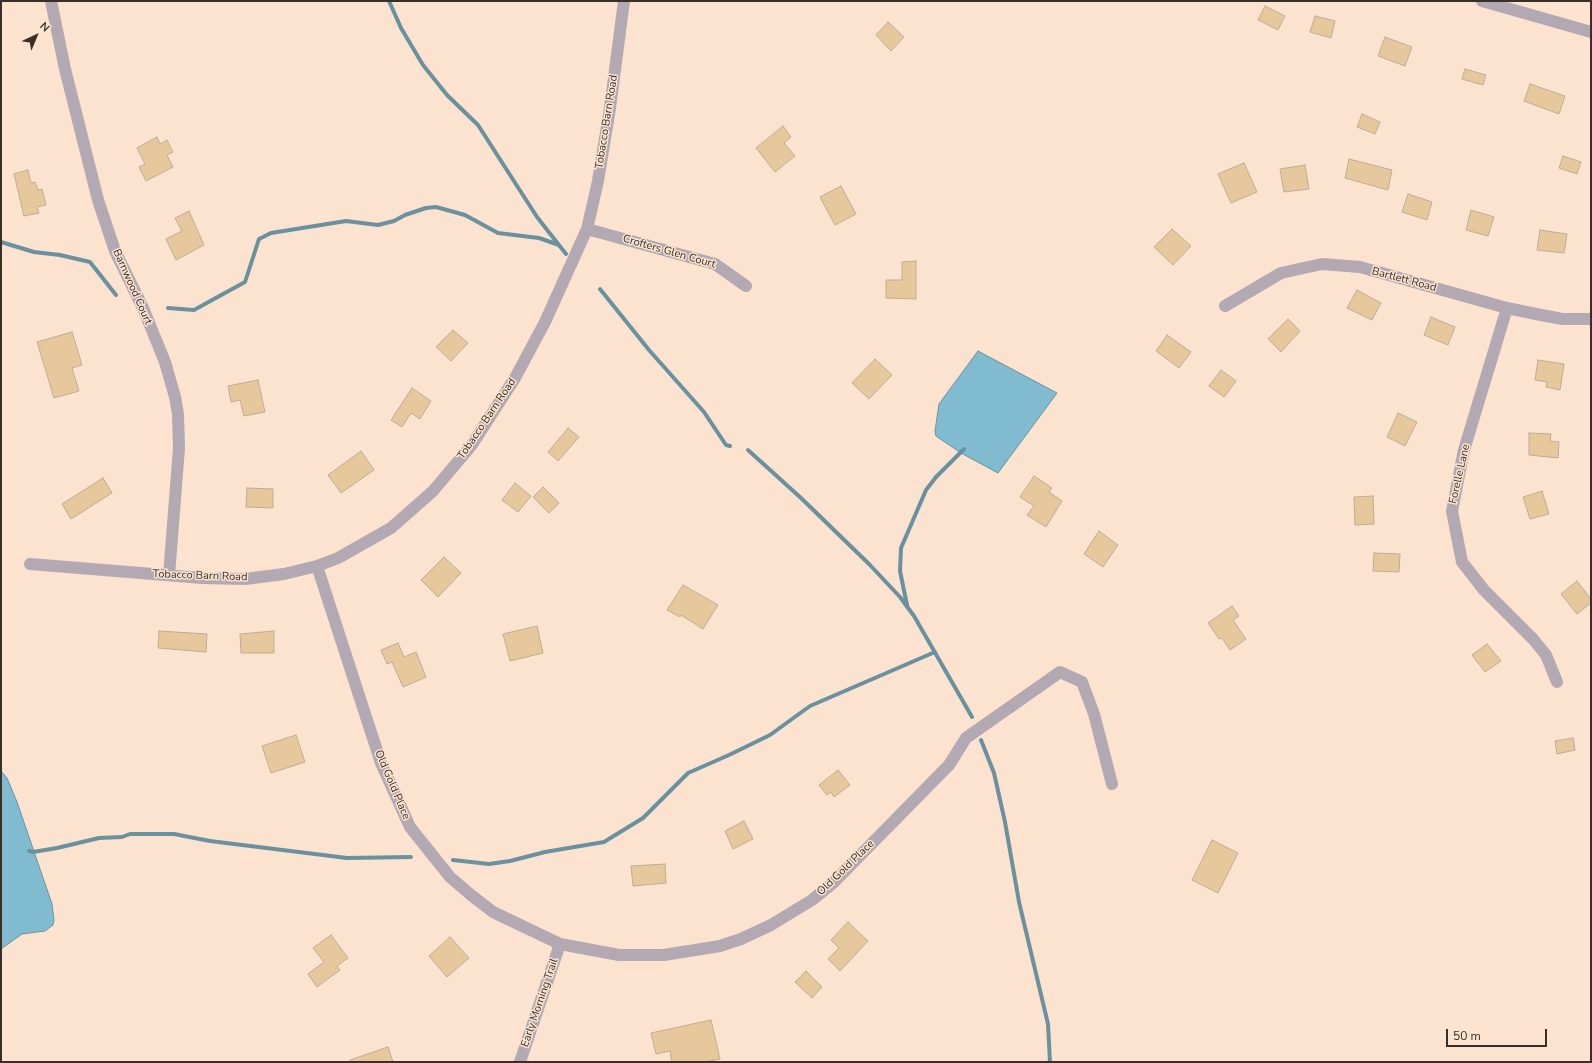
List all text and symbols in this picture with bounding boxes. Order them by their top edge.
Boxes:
north arrow [16,16,56,56]
text: N [37,19,53,35]
street label: Tobacco Barn Road [593,74,621,170]
street label: Crofters Glen Court [621,232,717,272]
street label: Barnwood Court [109,247,155,327]
street label: Bartlett Road [1370,265,1438,295]
street label: Tobacco Barn Road [455,376,519,462]
street label: Forelle Lane [1447,443,1473,505]
street label: Tobacco Barn Road [152,568,248,584]
street label: Old Gold Place [371,748,413,822]
street label: Old Gold Place [815,837,877,899]
street label: Early Morning Trail [519,957,561,1049]
scale bar [1448,1021,1549,1047]
text: 50 m [1453,1028,1481,1044]

